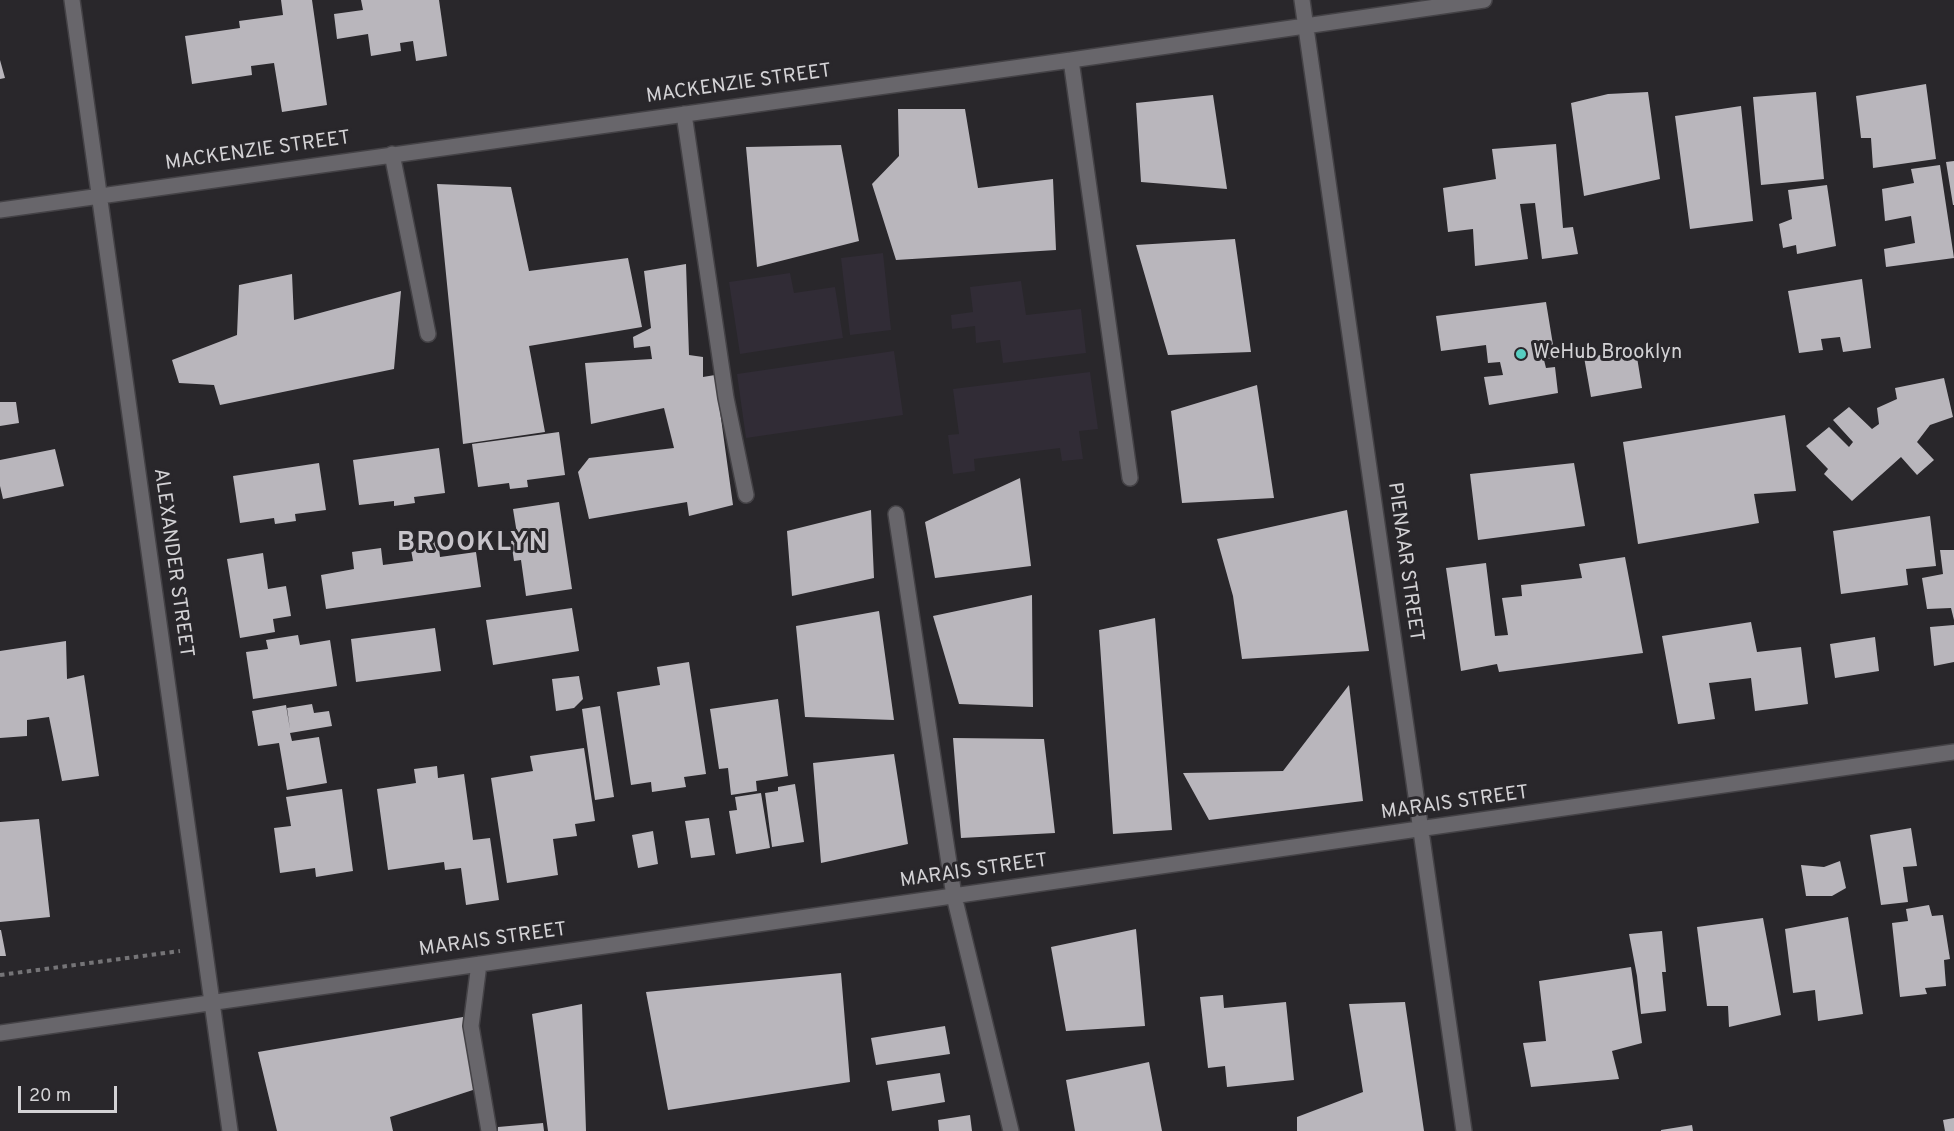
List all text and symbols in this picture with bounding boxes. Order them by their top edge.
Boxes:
street label: MACKENZIE STREET [645,60,833,110]
street label: MACKENZIE STREET [164,127,352,177]
place label: WeHub Brooklyn [1533,342,1682,366]
marker: WeHub Brooklyn [1514,347,1528,361]
street label: ALEXANDER STREET [147,467,197,659]
street label: PIENAAR STREET [1381,481,1427,643]
district label: BROOKLYN [397,529,549,561]
street label: MARAIS STREET [1379,782,1531,826]
street label: MARAIS STREET [898,850,1050,894]
street label: MARAIS STREET [417,919,569,963]
scale bar [21,1074,120,1112]
text: 20 m [29,1085,71,1108]

